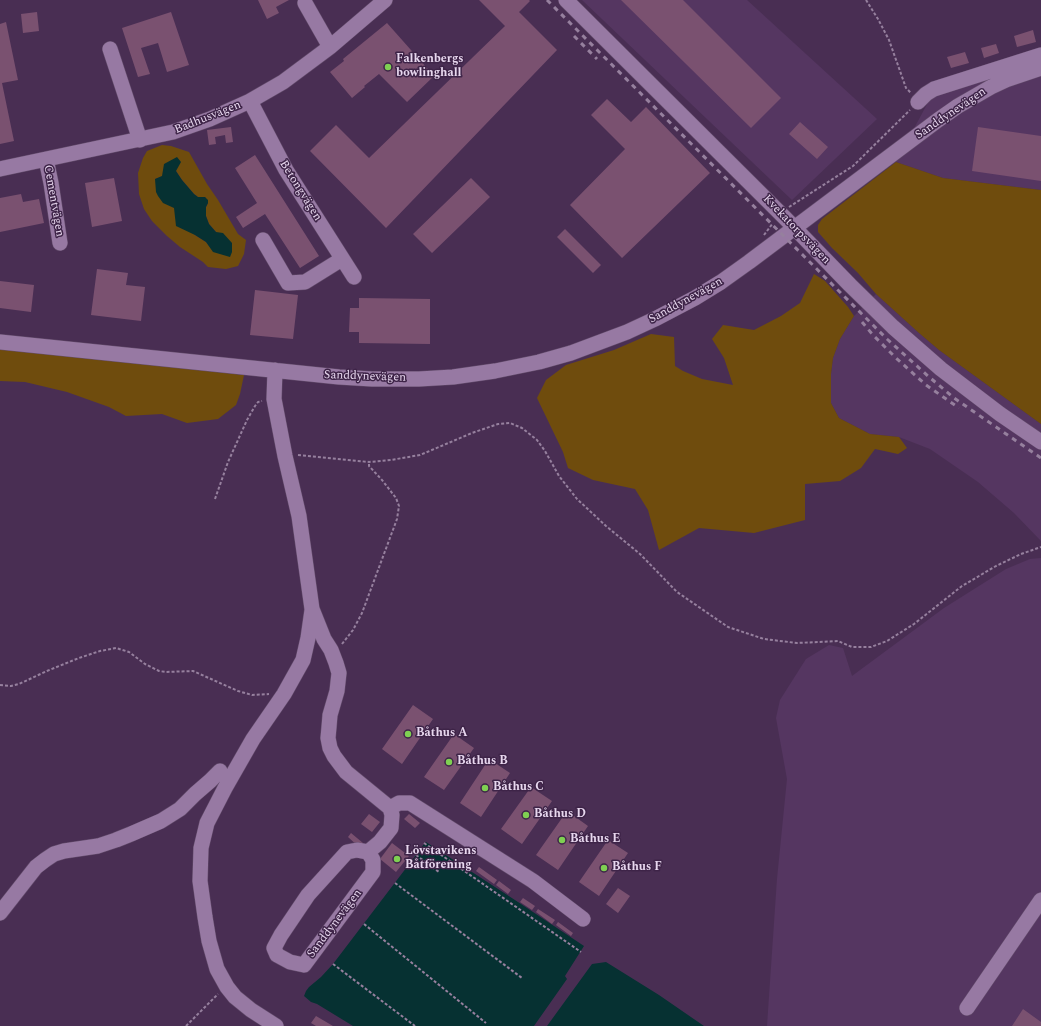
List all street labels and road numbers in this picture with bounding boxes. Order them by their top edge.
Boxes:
street label: Sanddynevägen [913,85,989,143]
street label: Badhusvägen [173,98,243,138]
street label: Betongvägen [276,158,324,224]
street label: Cementvägen [40,164,66,238]
street label: Kvekatorpsvägen [759,192,833,268]
street label: Sanddynevägen [647,275,725,327]
street label: Sanddynevägen [324,368,406,386]
street label: Sanddynevägen [305,887,365,961]

